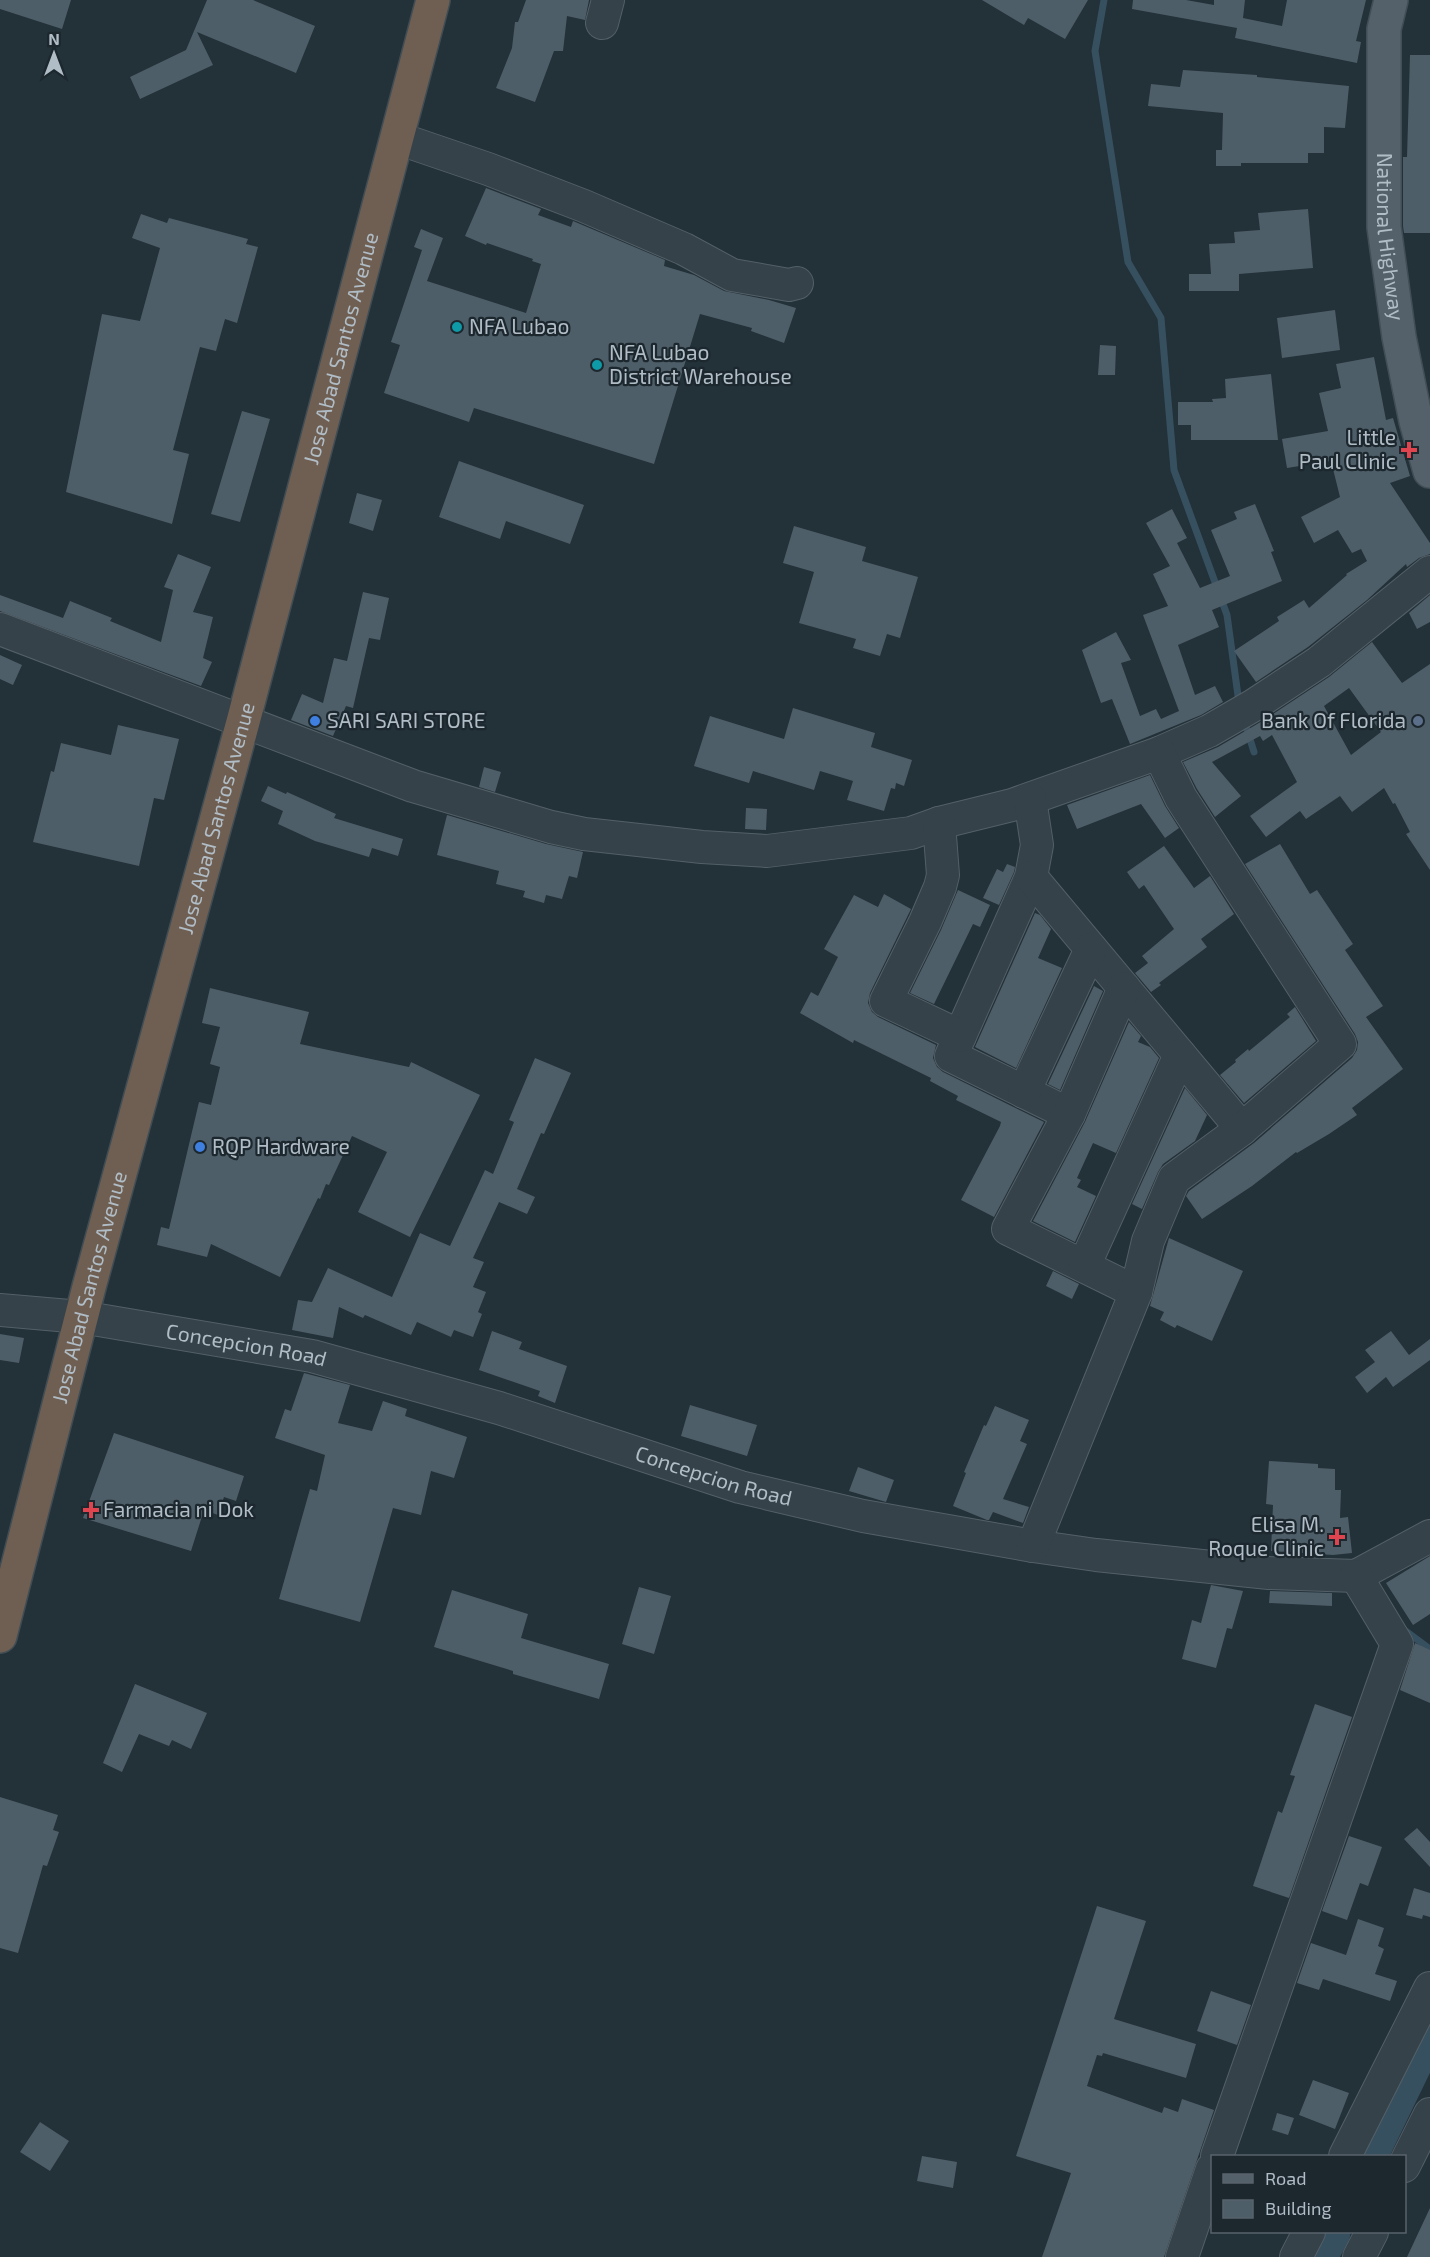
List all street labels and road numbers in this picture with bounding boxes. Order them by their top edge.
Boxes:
street label: National Highway [1373,153,1411,322]
street label: Jose Abad Santos Avenue [297,229,382,467]
street label: Jose Abad Santos Avenue [172,699,259,937]
street label: Jose Abad Santos Avenue [46,1168,131,1406]
street label: Concepcion Road [164,1318,330,1371]
street label: Concepcion Road [633,1440,795,1510]

